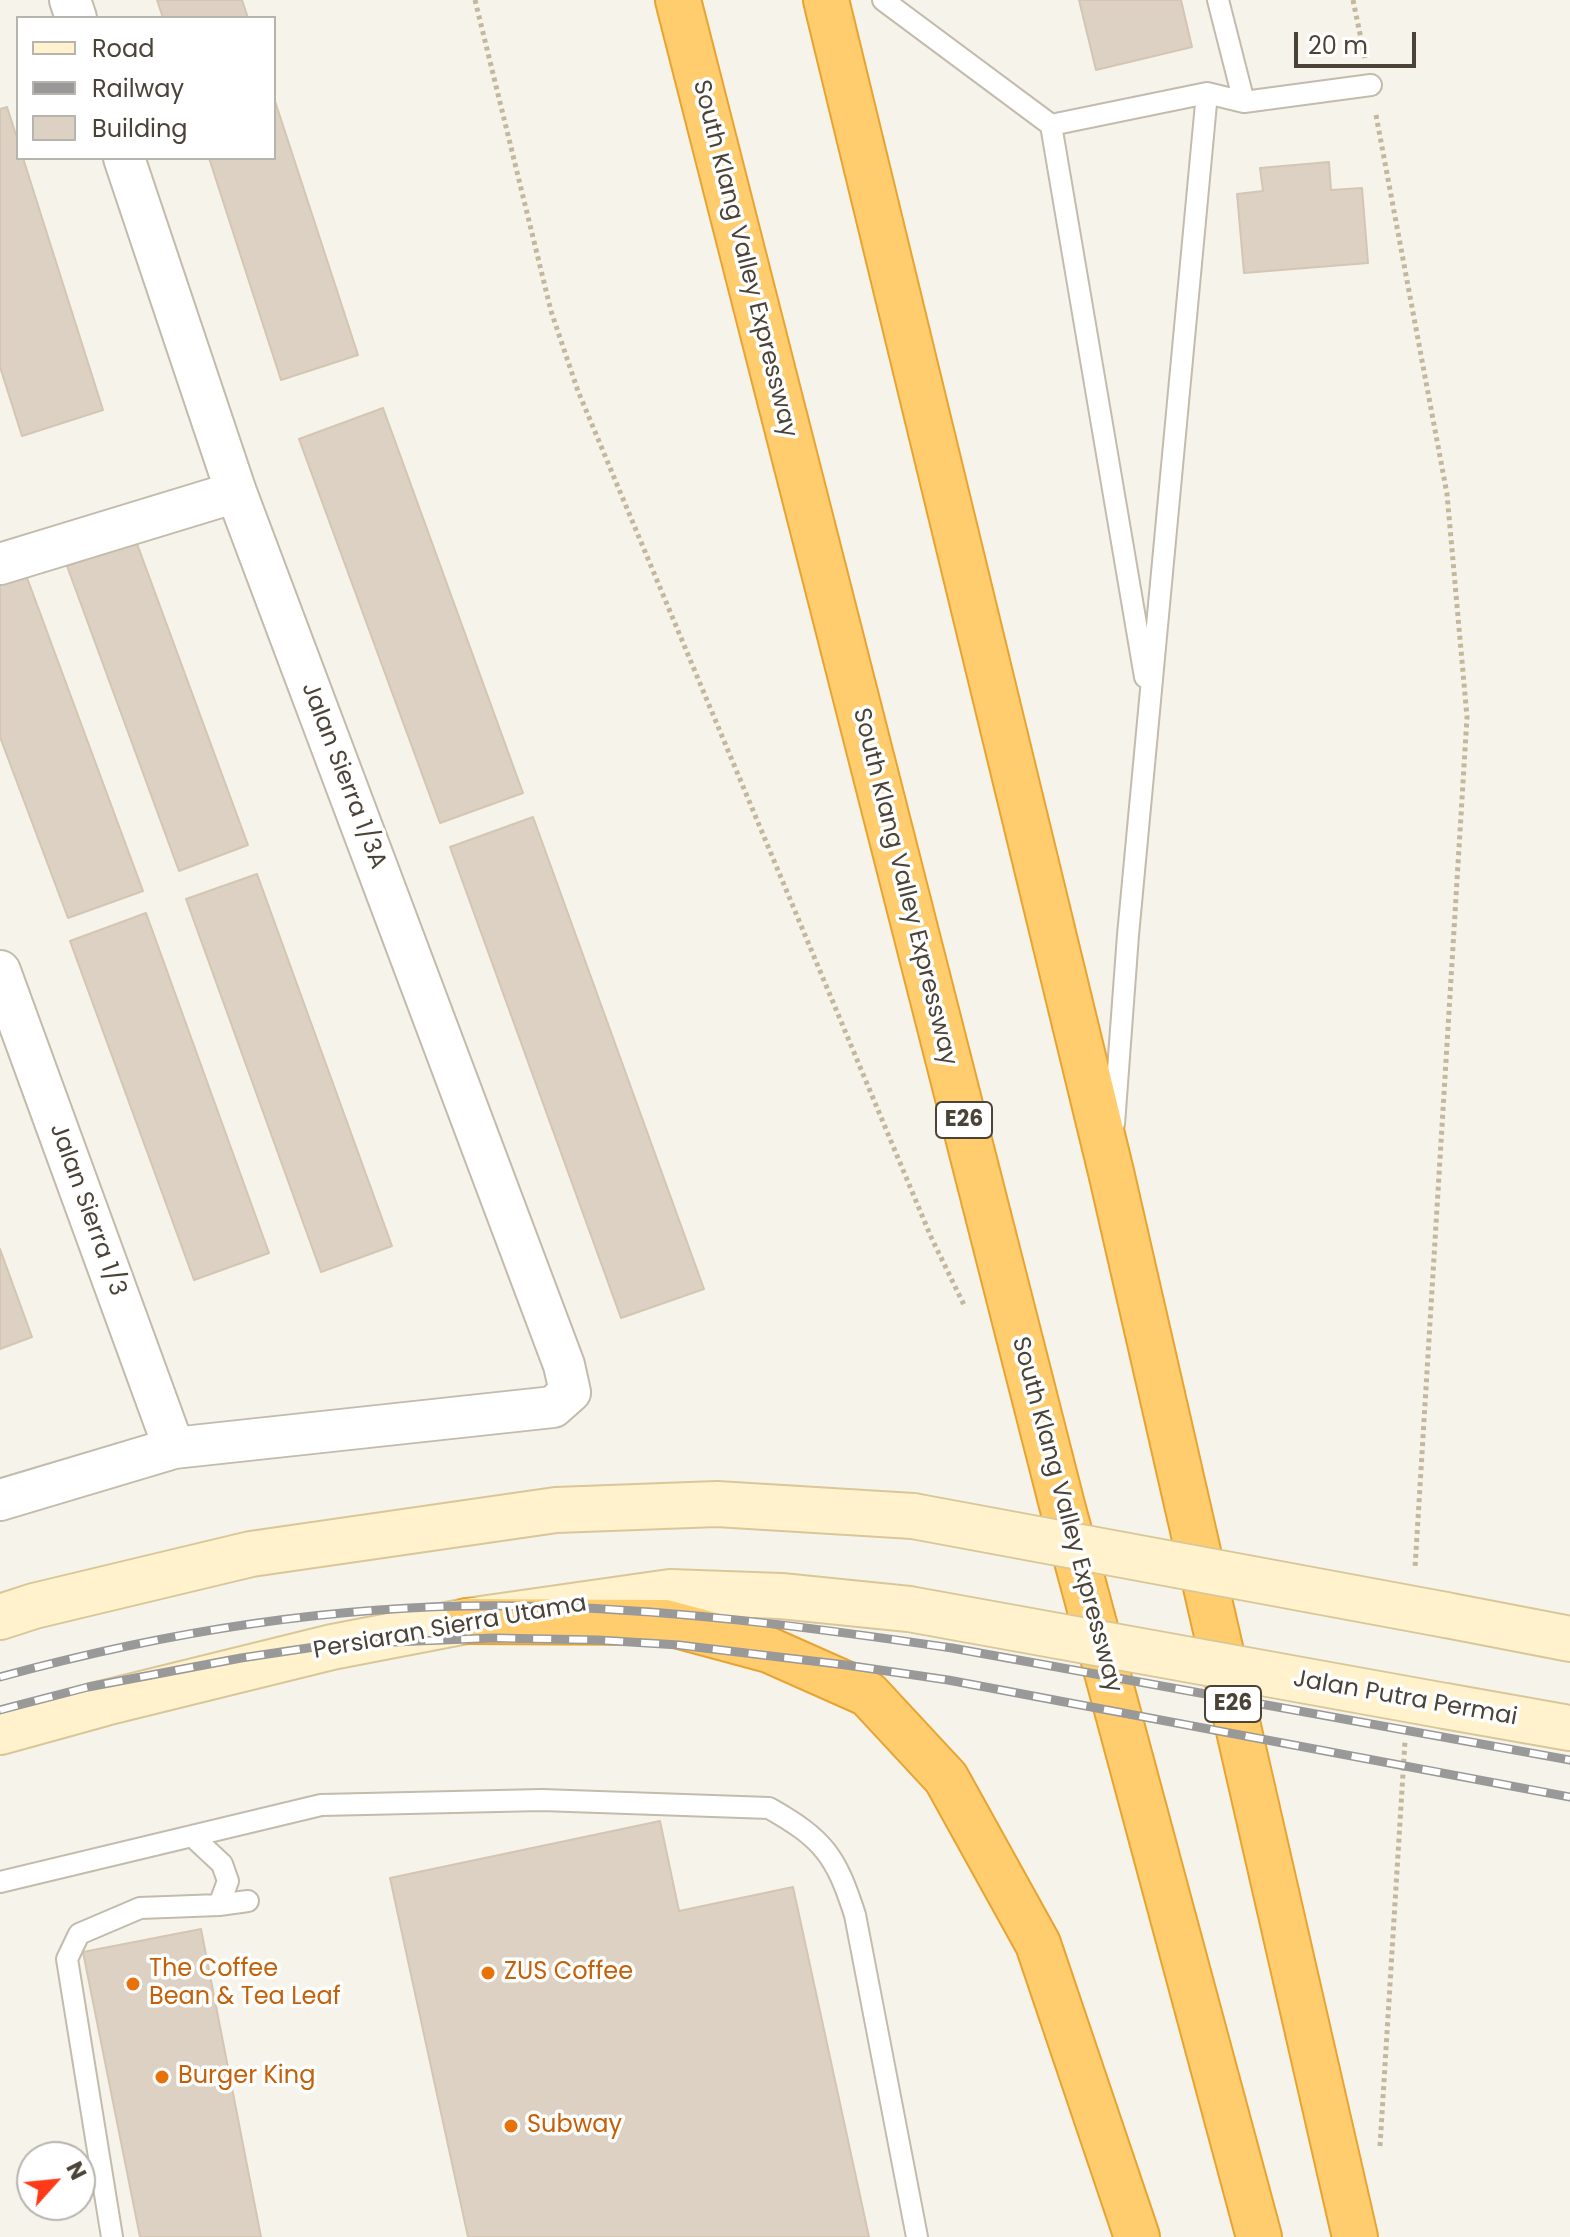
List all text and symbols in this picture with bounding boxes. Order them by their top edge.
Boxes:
legend [16,16,276,160]
scale bar [1298,16,1420,66]
text: 20 m [1308,29,1368,62]
text: Road [92,32,154,65]
text: Railway [92,72,184,105]
street label: South Klang Valley Expressway [686,77,802,441]
text: Building [92,112,188,145]
street label: Jalan Sierra 1/3A [294,679,392,873]
street label: South Klang Valley Expressway [846,705,962,1069]
road number: E26 [936,1102,992,1138]
street label: Jalan Sierra 1/3 [42,1120,132,1300]
street label: South Klang Valley Expressway [1005,1334,1127,1696]
street label: Persiaran Sierra Utama [311,1590,589,1666]
street label: Jalan Putra Permai [1291,1665,1519,1733]
road number: E26 [1205,1686,1261,1722]
place label: The Coffee Bean & Tea Leaf [149,1956,341,2012]
place label: ZUS Coffee [504,1959,633,1987]
marker: ZUS Coffee [479,1964,497,1982]
marker: The Coffee Bean & Tea Leaf [124,1975,142,1993]
place label: Burger King [178,2063,315,2091]
marker: Burger King [153,2068,171,2086]
place label: Subway [527,2112,622,2140]
marker: Subway [502,2117,520,2135]
north arrow [16,2141,96,2221]
text: N [58,2156,94,2185]

